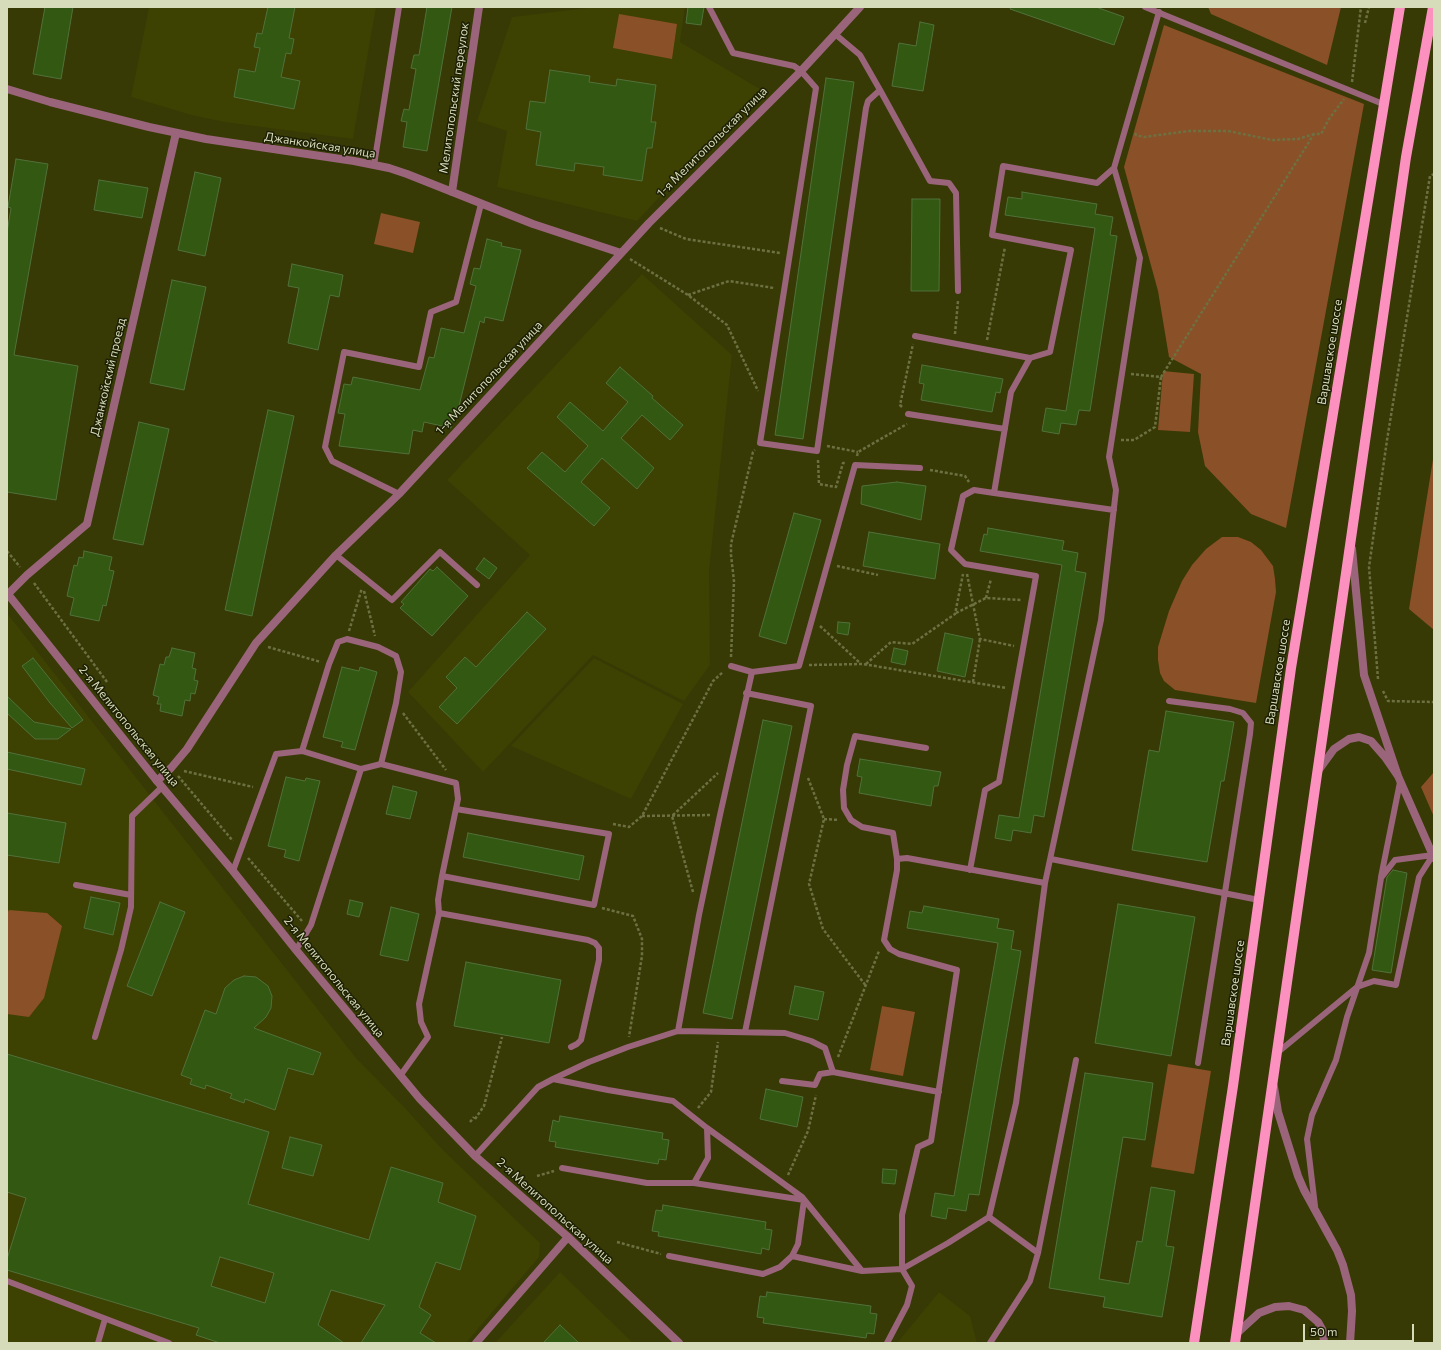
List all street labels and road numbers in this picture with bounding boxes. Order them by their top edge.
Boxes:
street label: Мелитопольский переулок [436,22,472,174]
street label: 1-я Мелитопольская улица [654,84,770,200]
street label: Джанкойская улица [263,129,377,161]
street label: Варшавское шоссе [1315,298,1345,406]
street label: Джанкойский проезд [87,317,129,437]
street label: 1-я Мелитопольская улица [433,318,545,438]
street label: Варшавское шоссе [1263,618,1293,726]
street label: 2-я Мелитопольская улица [76,663,182,789]
street label: 2-я Мелитопольская улица [281,914,387,1040]
street label: Варшавское шоссе [1218,939,1248,1047]
street label: 2-я Мелитопольская улица [494,1155,616,1267]

